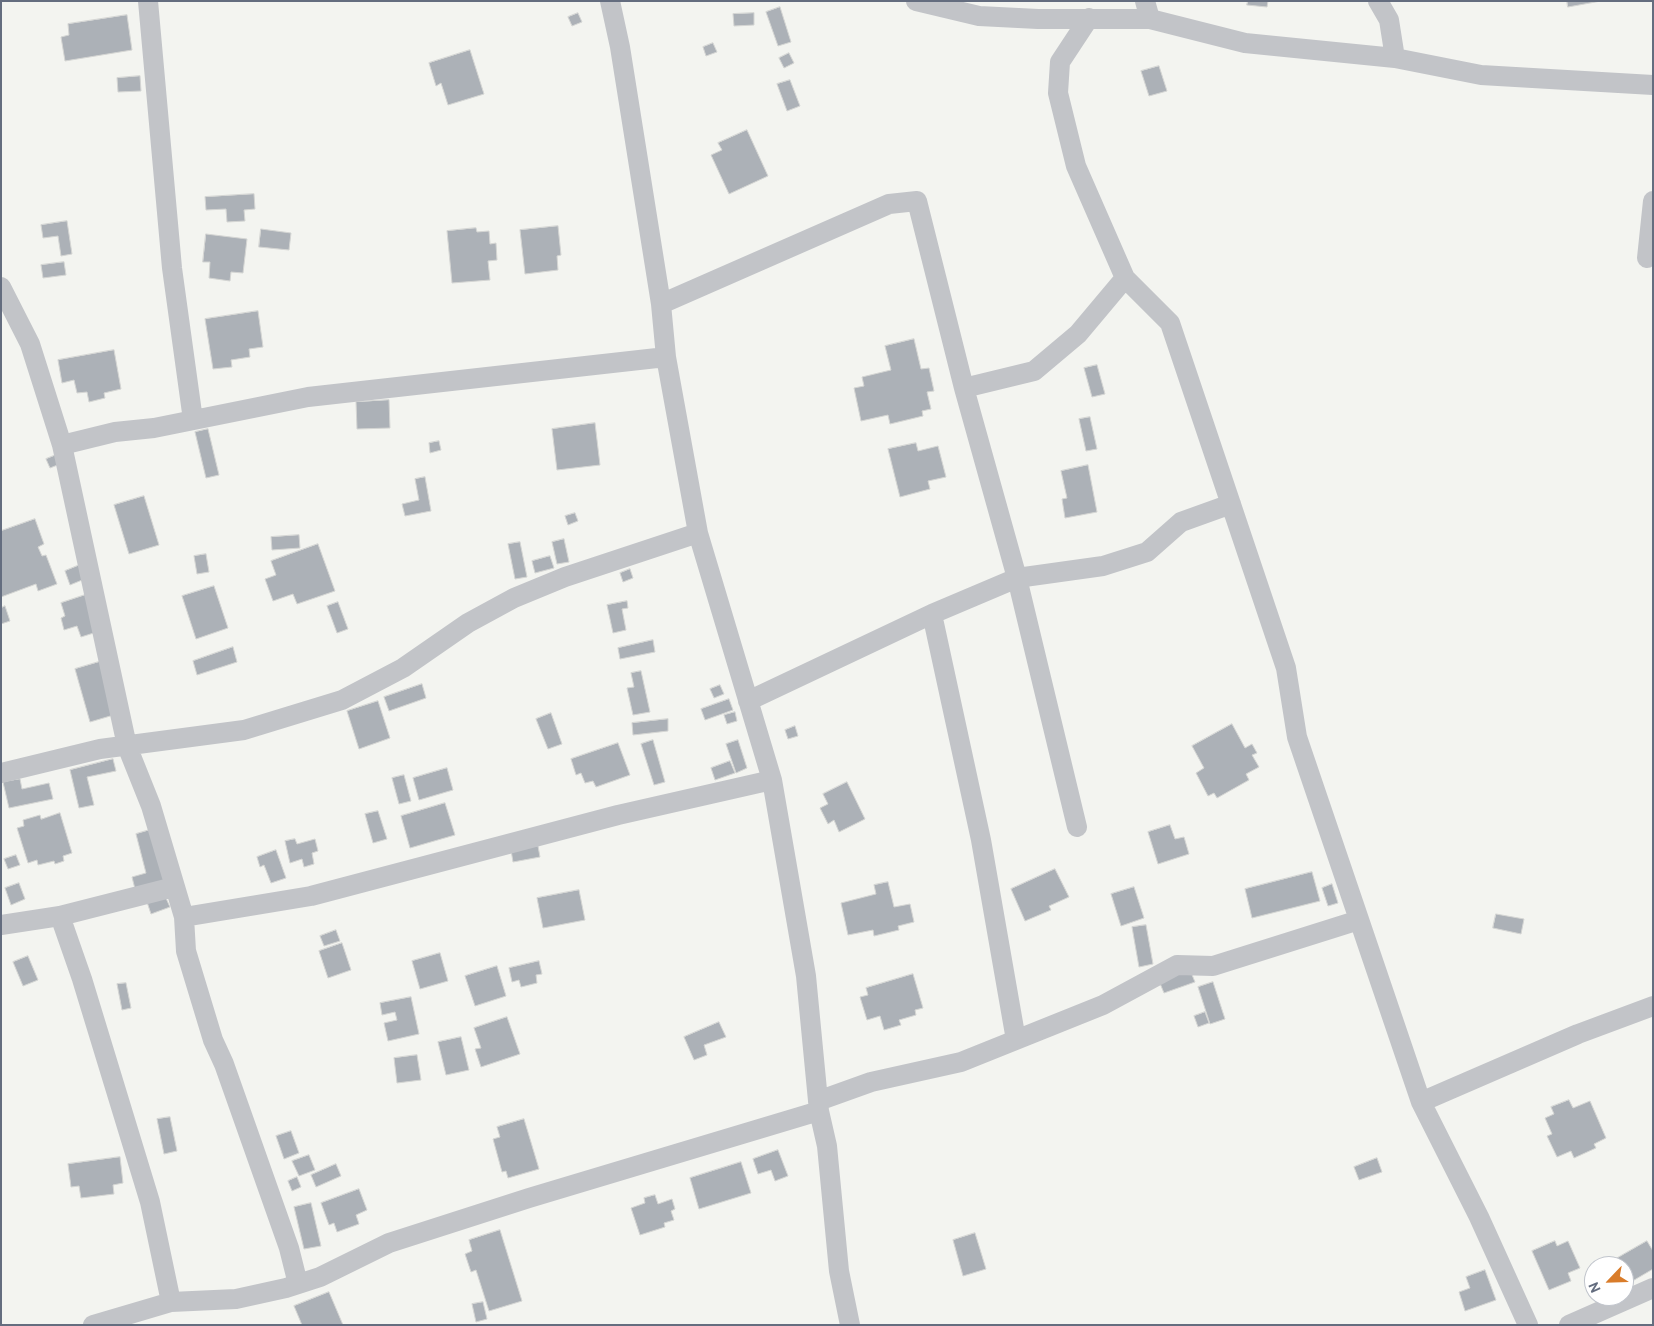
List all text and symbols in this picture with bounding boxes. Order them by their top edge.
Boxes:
north arrow [1584,1256,1634,1306]
text: N [1586,1279,1606,1295]

